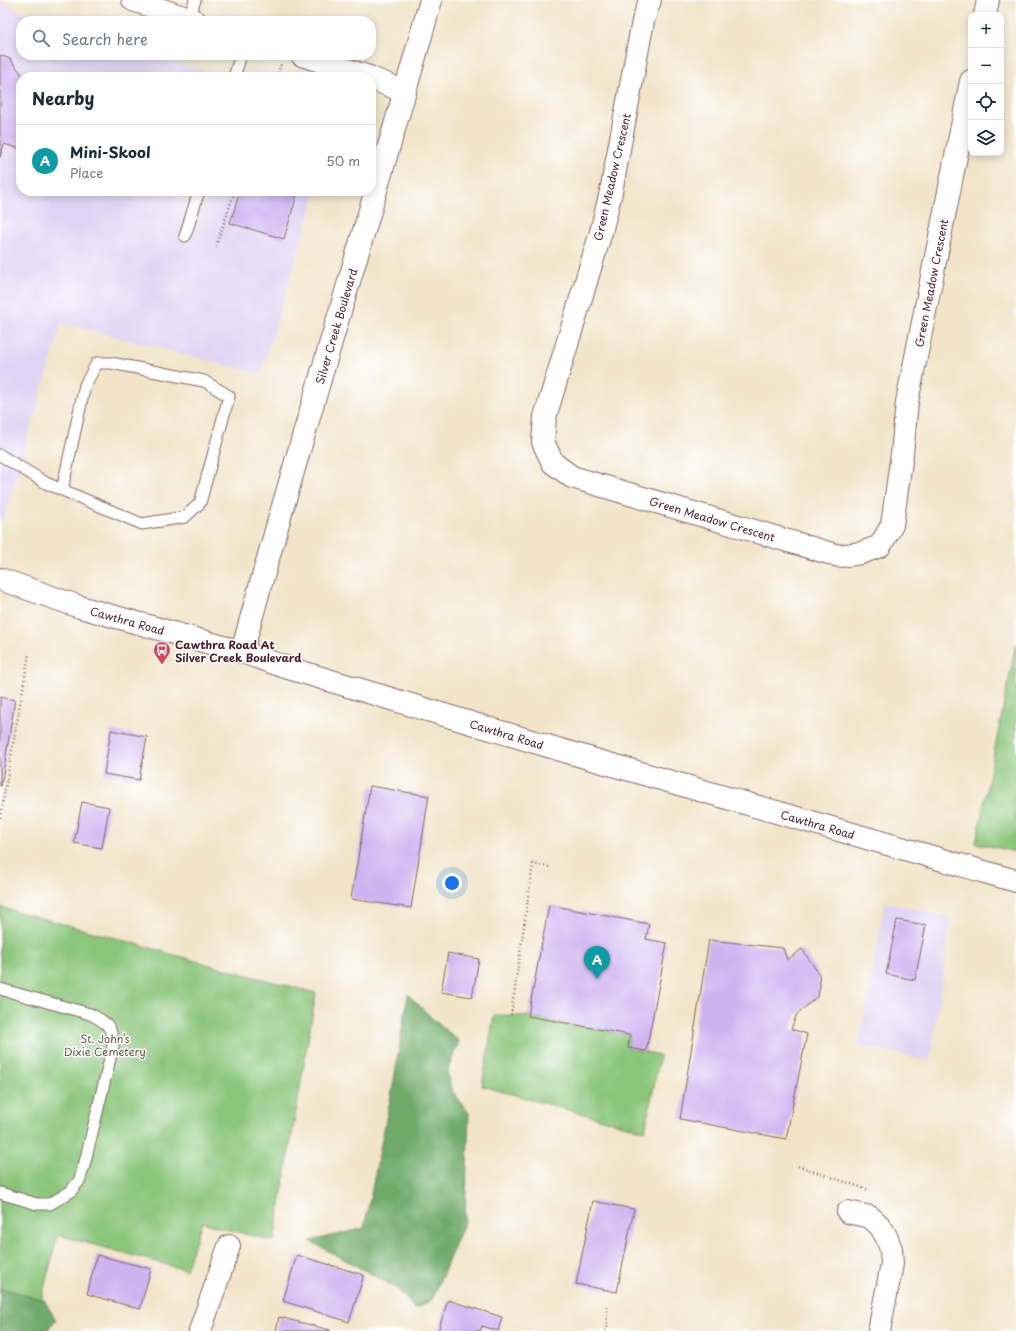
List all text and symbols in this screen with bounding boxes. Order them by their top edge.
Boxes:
map controls [968,12,1004,156]
button: + [968,12,1004,48]
search box [16,16,376,60]
icon: search [30,27,52,49]
text: Search here [62,27,148,50]
button: − [968,48,1004,84]
button: locate [968,84,1004,120]
text: Nearby [32,85,94,111]
street label: Green Meadow Crescent [589,111,635,242]
button: layers [968,120,1004,156]
text: Mini-Skool [70,140,151,163]
text: A [40,151,50,170]
text: 50 m [326,151,360,170]
text: Place [70,163,103,182]
street label: Green Meadow Crescent [910,217,952,348]
street label: Silver Creek Boulevard [310,266,361,386]
street label: Green Meadow Crescent [648,492,778,545]
street label: Cawthra Road [88,602,167,639]
place label: Cawthra Road At Silver Creek Boulevard [175,636,302,666]
bus stop icon: Cawthra Road At Silver Creek Boulevard [152,640,172,665]
street label: Cawthra Road [468,715,546,753]
street label: Cawthra Road [779,805,857,843]
your location [442,873,462,893]
pin: A [584,946,610,979]
park label: St. John’s Dixie Cemetery [64,1030,146,1060]

